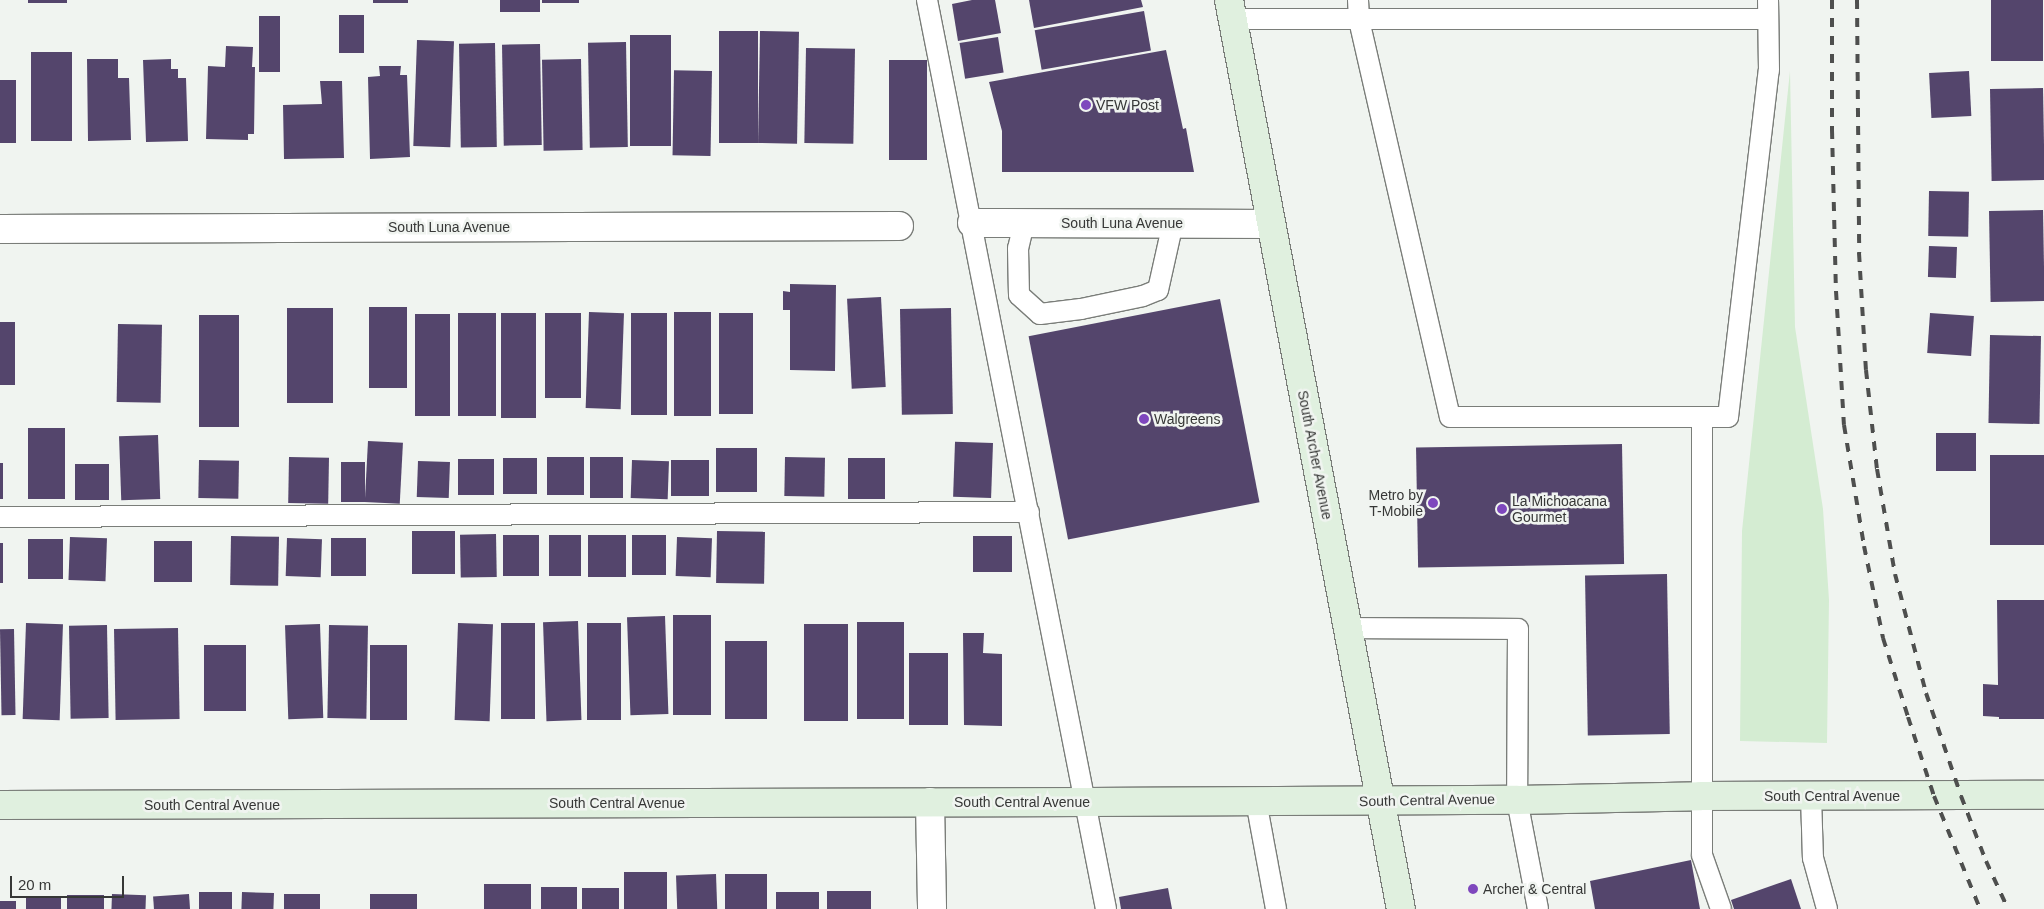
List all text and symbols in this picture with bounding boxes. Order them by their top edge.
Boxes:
place label: VFW Post [1096,97,1159,113]
marker: VFW Post [1080,99,1092,111]
street label: South Luna Avenue [1061,215,1183,231]
street label: South Luna Avenue [388,219,510,235]
street label: South Archer Avenue [1294,388,1336,522]
place label: Walgreens [1154,411,1220,427]
marker: Walgreens [1138,413,1150,425]
place label: Metro by T-Mobile [1369,487,1423,520]
place label: La Michoacana Gourmet [1512,493,1607,526]
marker: Metro by T-Mobile [1427,497,1439,509]
marker: La Michoacana Gourmet [1496,503,1508,515]
street label: South Central Avenue [1764,788,1900,804]
street label: South Central Avenue [1359,790,1495,810]
street label: South Central Avenue [954,794,1090,810]
street label: South Central Avenue [549,795,685,811]
street label: South Central Avenue [144,797,280,813]
scale bar [12,866,126,898]
text: 20 m [18,876,51,893]
place label: Archer & Central [1483,881,1586,897]
marker: Archer & Central [1467,883,1479,895]

